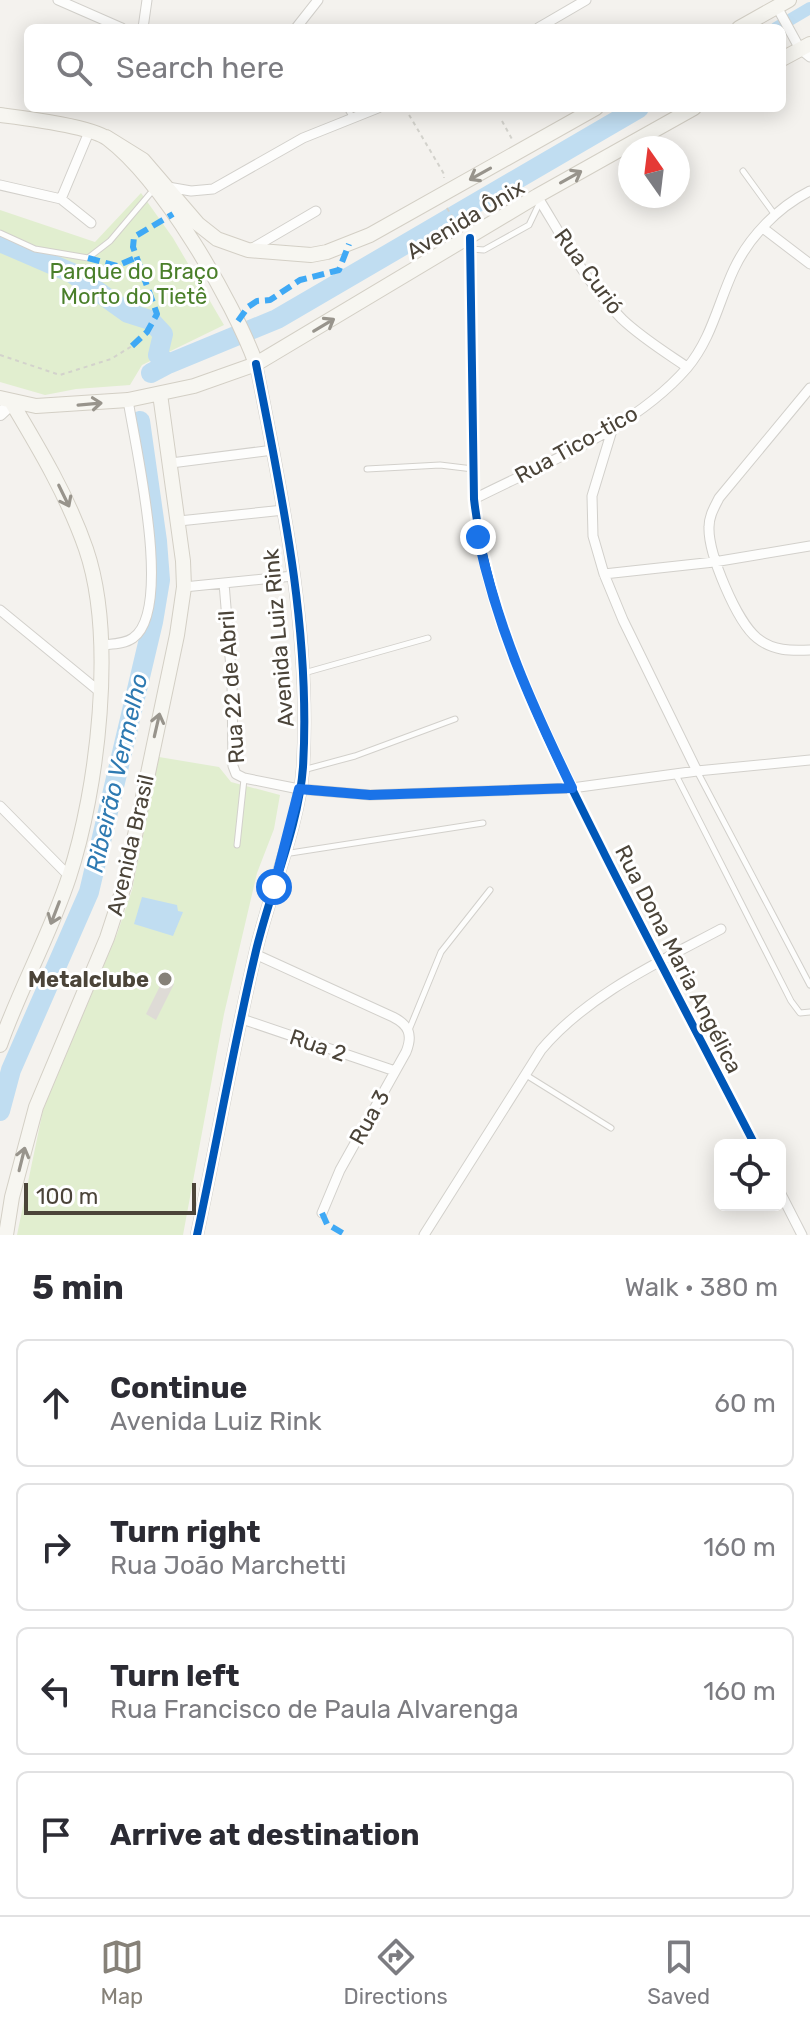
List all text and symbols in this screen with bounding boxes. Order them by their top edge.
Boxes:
search box [24,24,786,112]
icon: search [52,46,96,90]
text: Search here [116,50,284,86]
north arrow [618,136,690,208]
one-way arrow [468,166,492,182]
one-way arrow [559,169,582,185]
street label: Avenida Ônix [401,174,529,265]
street label: Rua Curió [548,223,629,319]
park label: Parque do Braço Morto do Tietê [49,258,219,310]
one-way arrow [312,317,335,333]
one-way arrow [76,397,103,412]
street label: Rua Tico-tico [510,400,642,489]
one-way arrow [57,483,72,507]
route end [460,519,496,555]
street label: Avenida Luiz Rink [257,547,300,728]
street label: Rua 22 de Abril [213,609,250,764]
water label: Ribeirão Vermelho [80,671,154,875]
one-way arrow [151,713,166,738]
street label: Avenida Brasil [101,772,160,918]
street label: Rua Dona Maria Angélica [609,841,748,1078]
route start [256,869,292,905]
one-way arrow [47,900,61,925]
place label: Metalclube [28,966,149,993]
marker: Metalclube [156,970,174,988]
street label: Rua 2 [286,1023,350,1068]
street label: Rua 3 [343,1085,395,1149]
map controls [714,1139,786,1211]
button: locate [714,1139,786,1211]
one-way arrow [15,1146,30,1172]
scale bar [24,1179,196,1215]
text: 100 m [36,1183,98,1210]
text: 5 min [32,1267,124,1308]
text: Walk · 380 m [624,1272,778,1303]
text: Continue [110,1370,247,1406]
icon: ahead [34,1381,78,1425]
text: 60 m [714,1388,776,1419]
text: Avenida Luiz Rink [110,1406,322,1437]
text: Turn right [110,1514,261,1550]
icon: right [34,1525,78,1569]
text: 160 m [703,1532,776,1563]
text: Rua João Marchetti [110,1550,346,1581]
text: Turn left [110,1658,240,1694]
icon: left [34,1669,78,1713]
text: 160 m [703,1676,776,1707]
text: Rua Francisco de Paula Alvarenga [110,1694,519,1725]
icon: arrive [34,1813,78,1857]
text: Arrive at destination [110,1817,420,1853]
tab: Map [100,1935,144,2010]
tab: Directions [343,1935,448,2010]
tab: Saved [647,1935,710,2010]

